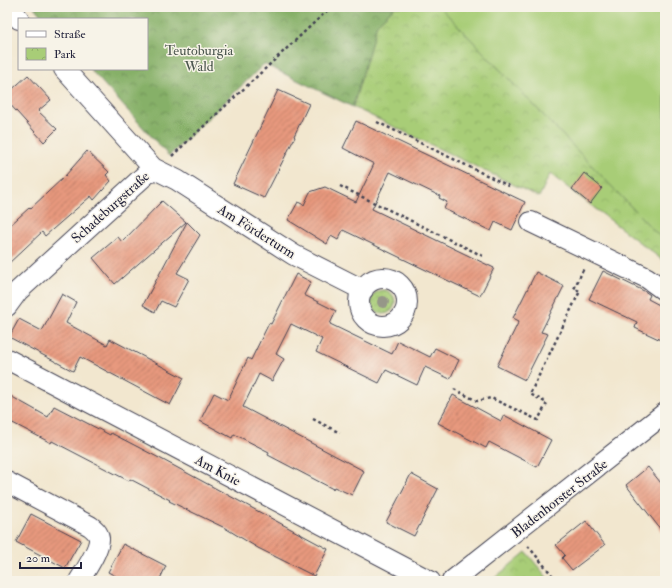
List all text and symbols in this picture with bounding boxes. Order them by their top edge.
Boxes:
legend [18,18,148,70]
text: Straße [54,27,85,42]
park label: Teutoburgia Wald [165,42,233,75]
text: Park [54,47,76,62]
street label: Schadeburgstraße [68,168,153,247]
street label: Am Förderturm [214,200,299,262]
street label: Am Knie [191,451,244,490]
street label: Bladenhorster Straße [508,455,611,541]
scale bar [20,544,81,570]
text: 20 m [26,551,51,566]

